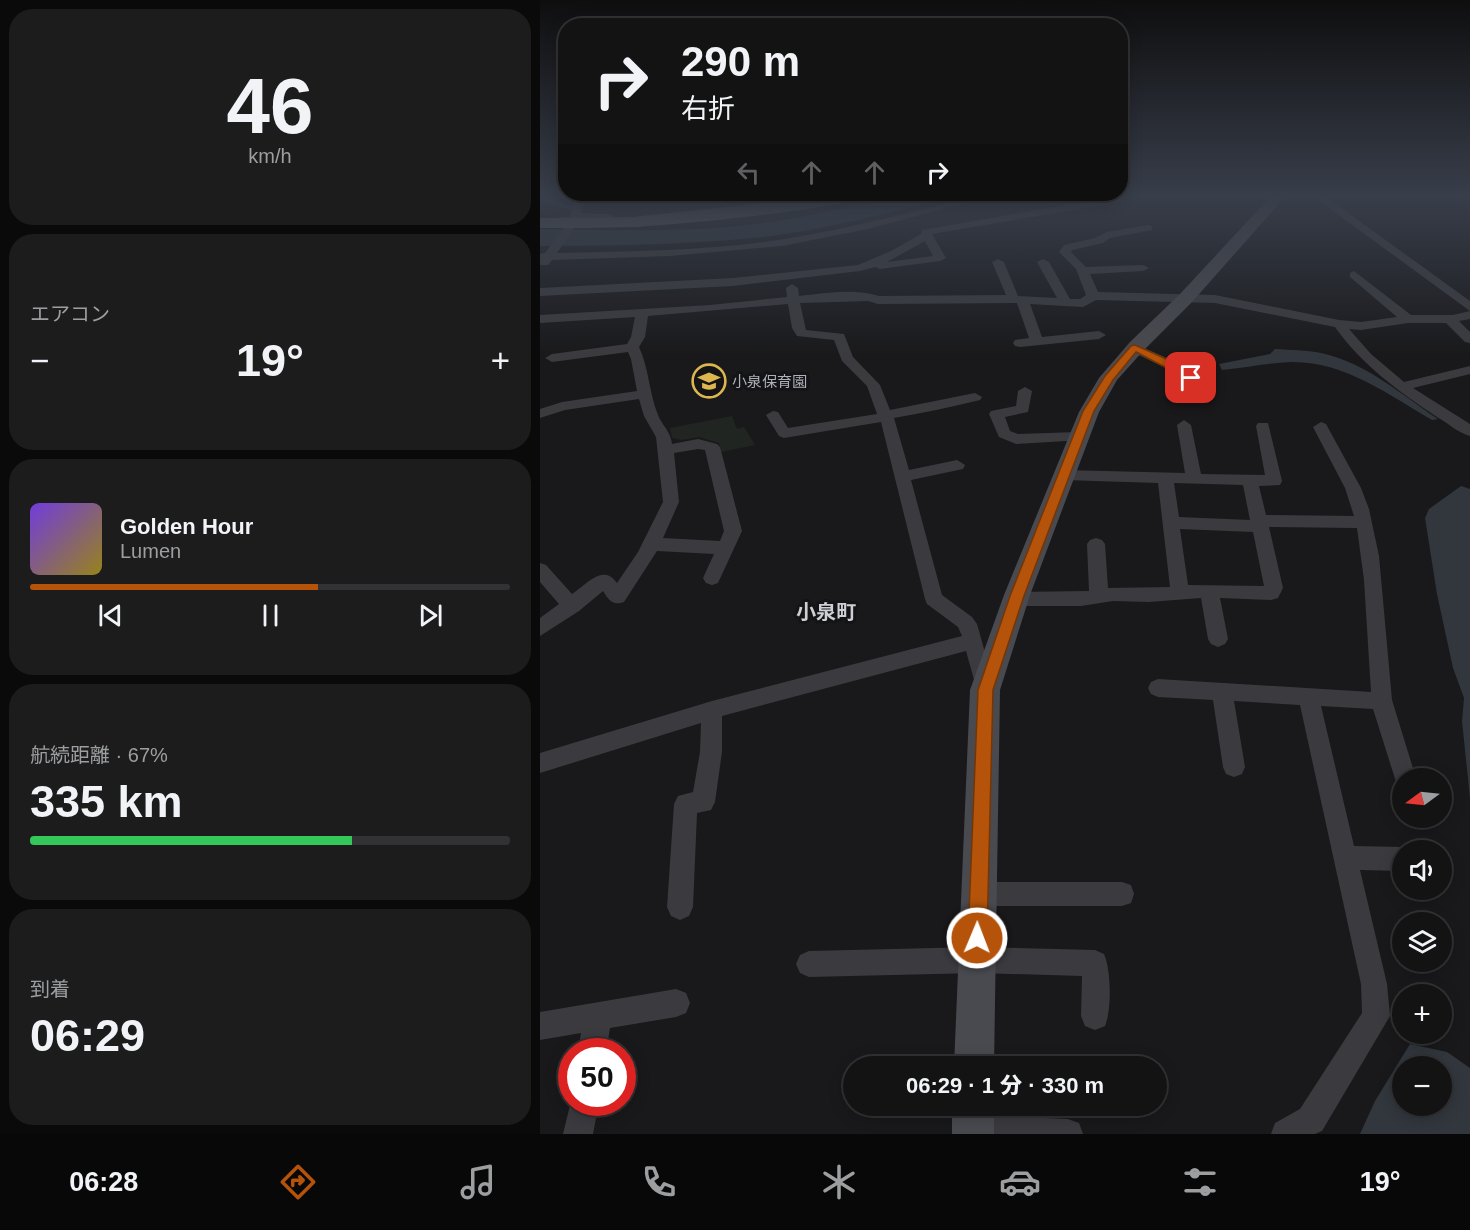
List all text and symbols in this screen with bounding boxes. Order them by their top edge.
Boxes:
text: 290 m [681,38,800,85]
icon: right [582,42,660,120]
text: 46 [227,62,313,150]
text: 右折 [681,94,735,124]
text: km/h [248,145,292,167]
icon: left [732,156,765,189]
icon: ahead [795,156,828,189]
icon: ahead [858,156,891,189]
icon: right [921,156,954,189]
text: エアコン [30,303,110,325]
text: 19° [236,335,304,386]
text: − [30,342,49,379]
text: + [491,342,510,379]
pin [1165,352,1216,403]
icon: arrive [1174,361,1207,394]
school or university icon: 小泉保育園 [691,363,727,399]
place label: 小泉保育園 [732,373,807,390]
text: Golden Hour [120,514,253,539]
text: Lumen [120,540,181,562]
icon: previous [94,599,127,632]
icon: pause [254,599,287,632]
icon: next [414,599,447,632]
district label: 小泉町 [796,601,856,623]
text: 航続距離 · 67% [30,744,168,766]
north arrow [1392,768,1452,828]
map controls [1392,768,1452,1116]
text: 335 km [30,776,183,827]
button: sound [1392,840,1452,900]
position arrow [945,906,1009,970]
button: layers [1392,912,1452,972]
text: 到着 [30,978,70,1000]
button: + [1392,984,1452,1044]
text: 06:29 [30,1010,145,1061]
speed limit sign: 50 [558,1038,636,1116]
button: − [1392,1056,1452,1116]
text: 06:29 · 1 分 · 330 m [906,1073,1104,1098]
icon: directions [277,1161,319,1203]
icon: music [457,1161,499,1203]
icon: phone [638,1161,680,1203]
icon: climate [818,1161,860,1203]
icon: car [999,1161,1041,1203]
icon: filters [1179,1161,1221,1203]
text: 06:28 [69,1167,138,1197]
text: 19° [1360,1167,1401,1197]

